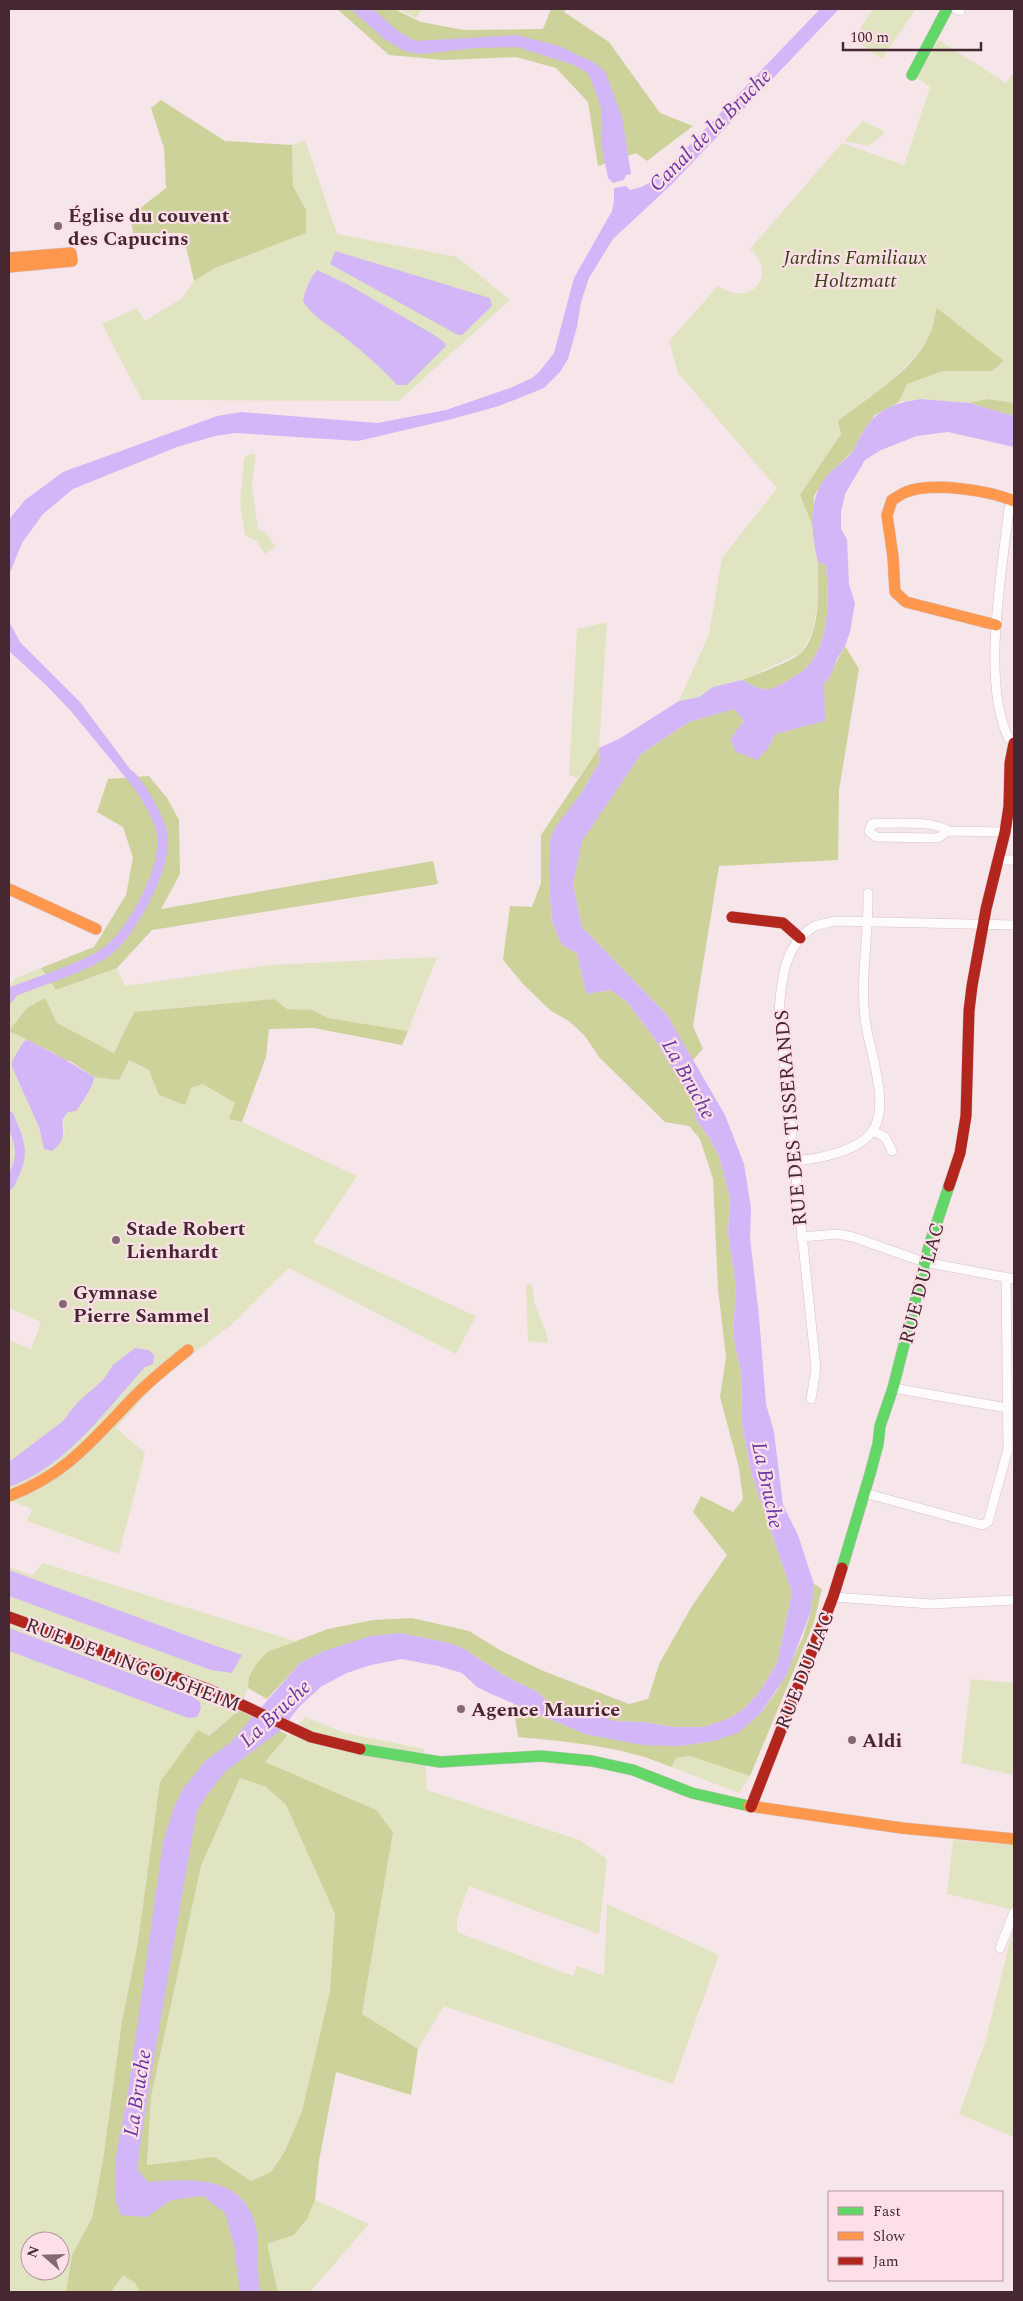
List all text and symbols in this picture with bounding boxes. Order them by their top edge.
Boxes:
scale bar [843,20,980,52]
text: 100 m [850,26,889,49]
water label: Canal de la Bruche [642,62,780,200]
place label: Église du couvent des Capucins [68,201,230,254]
marker: Église du couvent des Capucins [52,220,64,232]
park label: Jardins Familiaux Holtzmatt [781,243,927,296]
street label: RUE DES TISSERANDS [767,1009,815,1227]
water label: La Bruche [653,1033,723,1126]
place label: Stade Robert Lienhardt [126,1214,246,1267]
street label: RUE DU LAC [891,1219,953,1347]
marker: Stade Robert Lienhardt [110,1234,122,1246]
place label: Gymnase Pierre Sammel [73,1278,210,1331]
marker: Gymnase Pierre Sammel [57,1298,69,1310]
water label: La Bruche [742,1439,792,1532]
street label: RUE DU LAC [768,1607,842,1734]
street label: RUE DE LINGOLSHEIM [21,1610,244,1720]
water label: La Bruche [233,1672,319,1755]
place label: Agence Maurice [471,1695,620,1725]
marker: Agence Maurice [455,1703,467,1715]
place label: Aldi [862,1726,902,1756]
marker: Aldi [846,1734,858,1746]
water label: La Bruche [115,2047,161,2139]
legend [828,2191,1003,2281]
text: Fast [873,2200,901,2223]
text: Slow [873,2225,905,2248]
north arrow [20,2231,70,2281]
text: N [21,2243,45,2261]
text: Jam [873,2250,899,2273]

